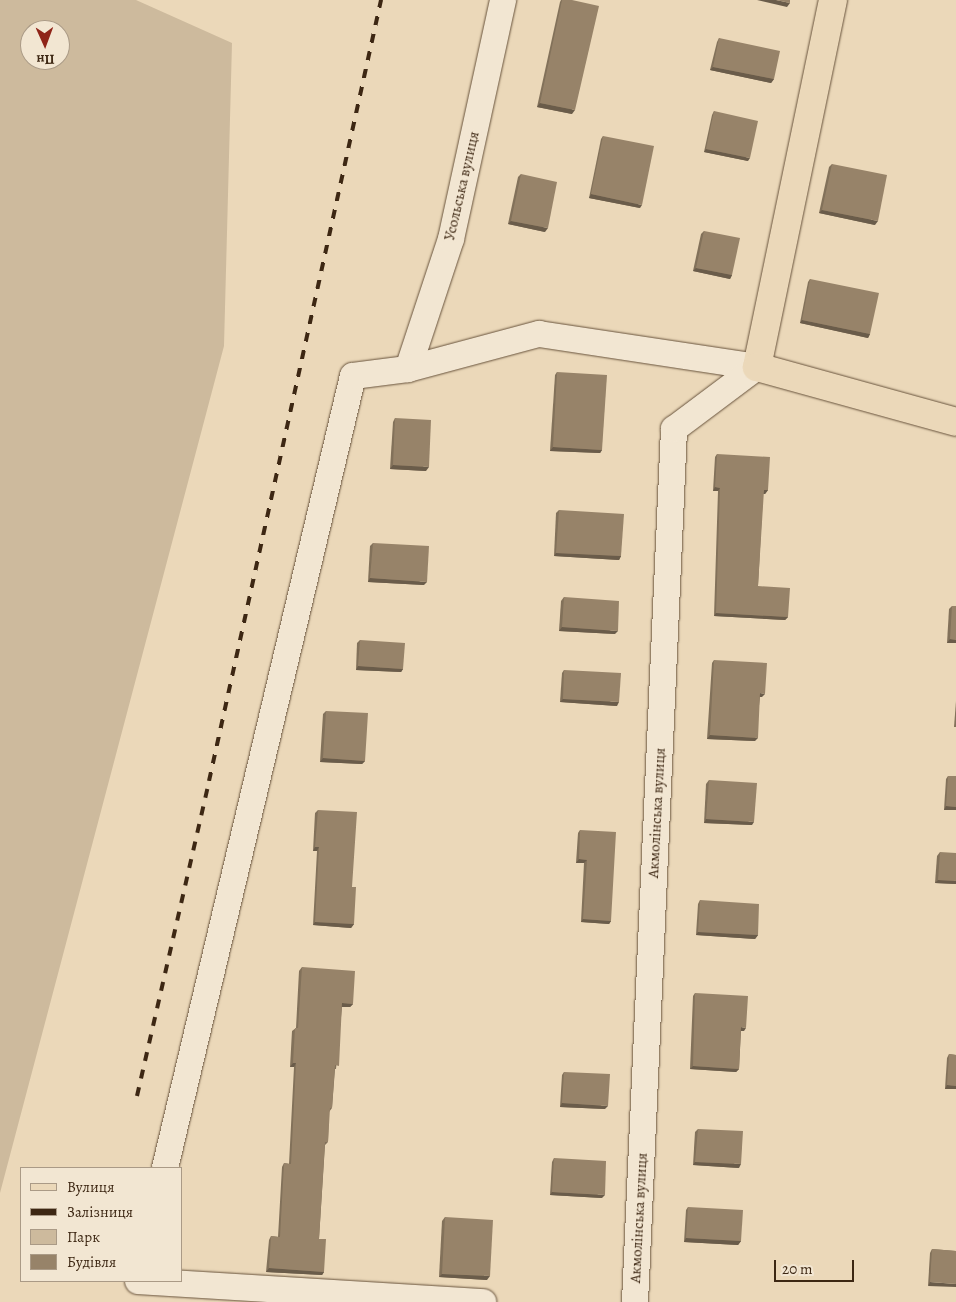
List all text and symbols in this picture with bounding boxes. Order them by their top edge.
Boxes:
north arrow [20,20,70,70]
text: Пн [36,50,55,69]
street label: Усольська вулиця [441,130,483,242]
street label: Акмолiнська вулиця [645,747,669,879]
street label: Акмолiнська вулиця [627,1152,651,1284]
legend [20,1167,182,1282]
text: Вулиця [67,1177,114,1197]
text: Залізниця [67,1202,133,1222]
text: Парк [67,1227,100,1247]
scale bar [776,1250,856,1282]
text: Будівля [67,1252,116,1272]
text: 20 m [782,1259,813,1279]

